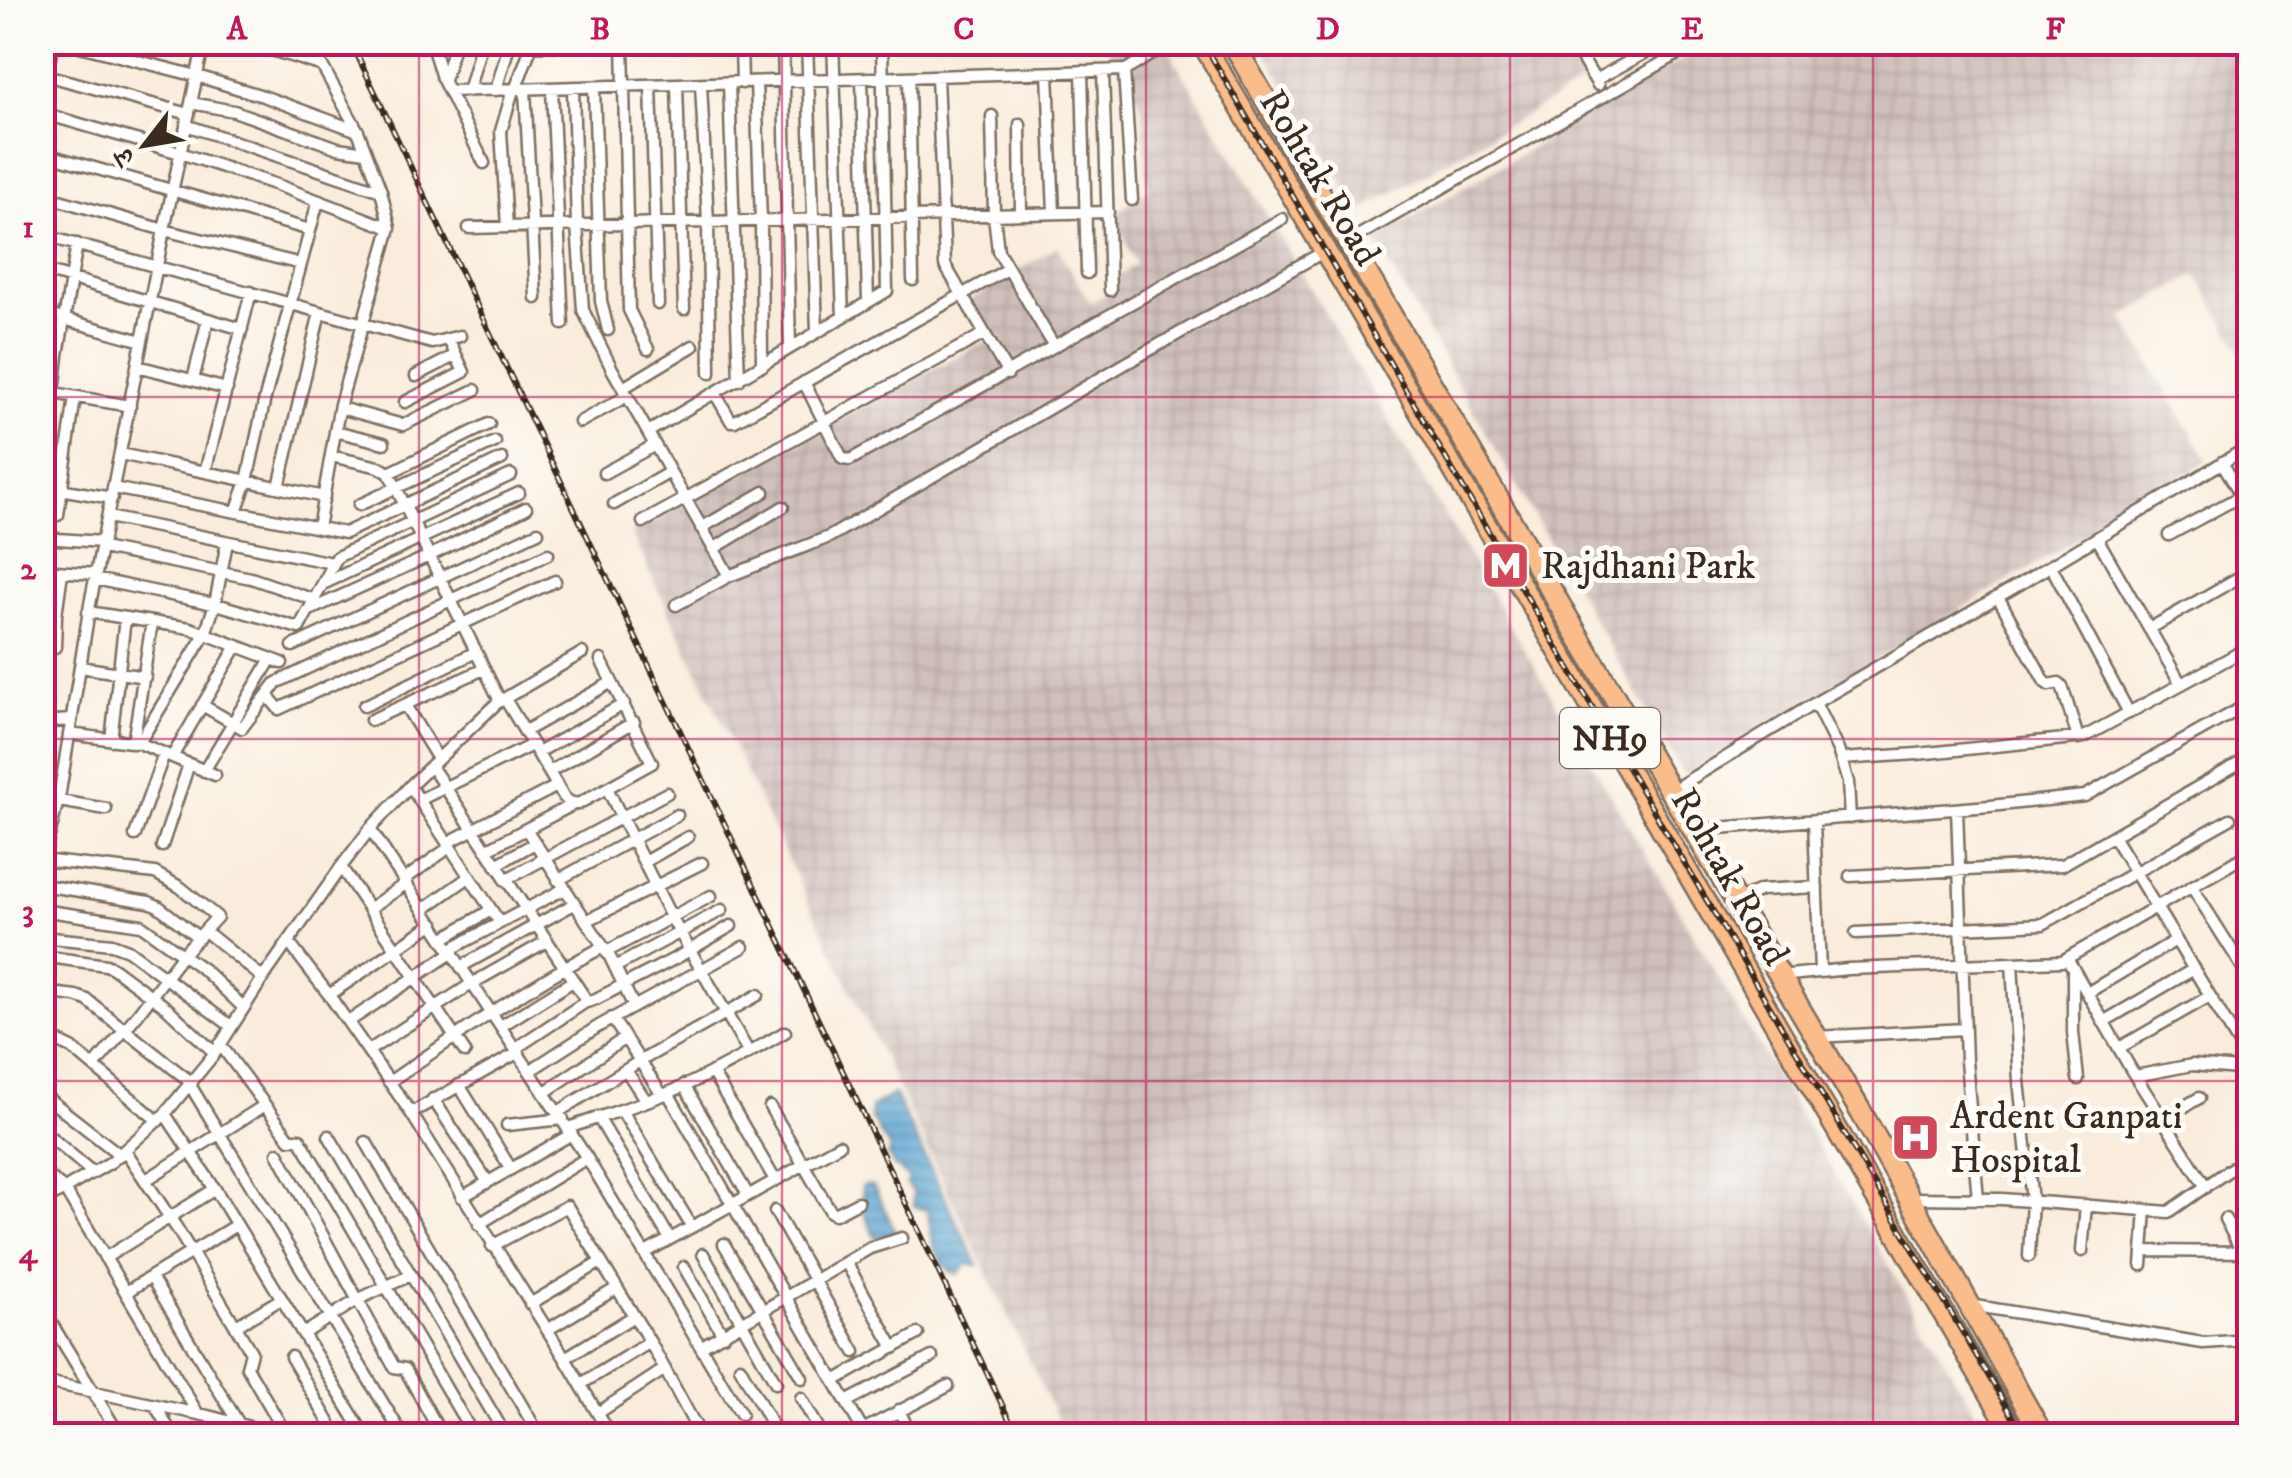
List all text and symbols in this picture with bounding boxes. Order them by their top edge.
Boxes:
text: A [226,10,249,50]
text: B [590,10,610,50]
text: C [953,10,975,50]
text: D [1316,10,1340,50]
text: E [1681,10,1704,50]
text: F [2045,10,2065,50]
street label: Rohtak Road [1248,81,1391,275]
north arrow [95,95,195,195]
text: उ [105,140,145,174]
text: 1 [22,208,34,248]
metro station icon: Rajdhani Park [1480,539,1532,591]
place label: Rajdhani Park [1541,543,1756,591]
text: 2 [20,550,36,590]
road number: NH9 [1560,708,1660,768]
street label: Rohtak Road [1659,780,1799,974]
text: 3 [22,892,34,932]
place label: Ardent Ganpati Hospital [1950,1093,2183,1185]
hospital icon: Ardent Ganpati Hospital [1889,1111,1941,1163]
text: 4 [19,1234,39,1274]

